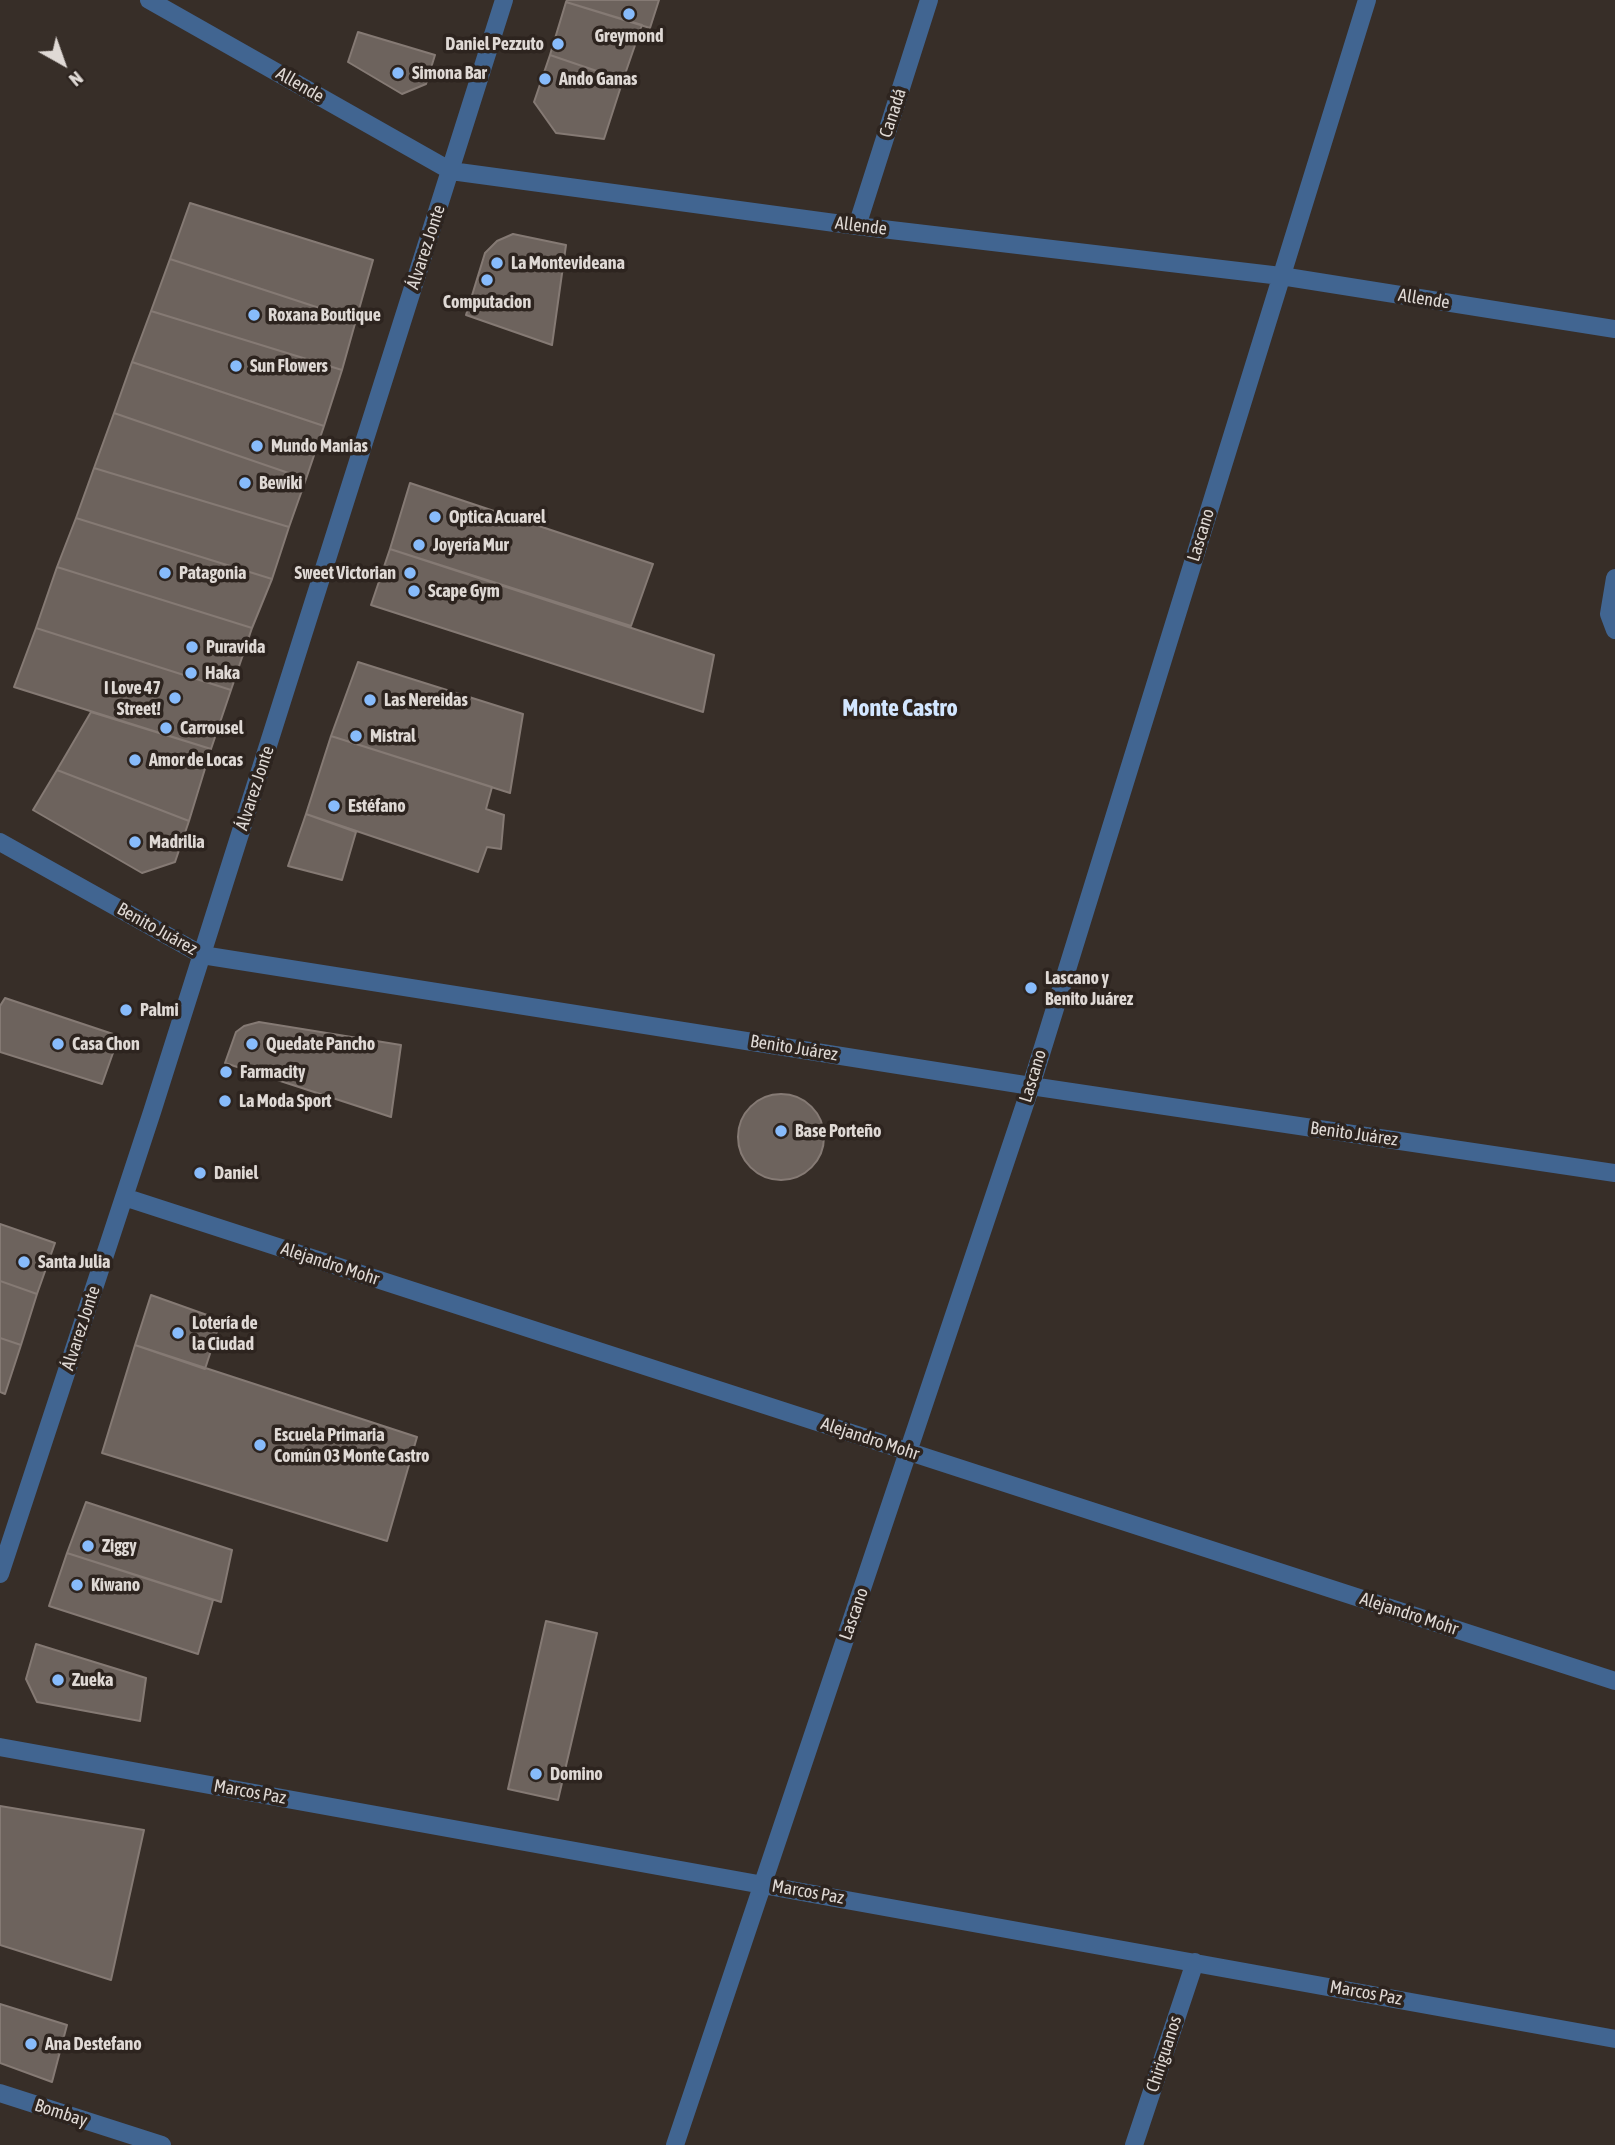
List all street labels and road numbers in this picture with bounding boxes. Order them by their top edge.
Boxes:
street label: Allende [272,63,328,107]
street label: Canadá [875,86,911,140]
street label: Álvarez Jonte [402,202,450,292]
street label: Allende [834,212,888,240]
street label: Allende [1397,284,1451,314]
street label: Lascano [1183,506,1219,564]
street label: Álvarez Jonte [231,743,279,833]
street label: Benito Juárez [113,898,201,960]
street label: Benito Juárez [749,1030,839,1066]
street label: Lascano [1015,1047,1051,1105]
street label: Benito Juárez [1309,1117,1399,1151]
street label: Alejandro Mohr [278,1238,382,1290]
street label: Álvarez Jonte [57,1283,105,1373]
street label: Alejandro Mohr [818,1413,922,1465]
street label: Lascano [835,1585,873,1643]
street label: Alejandro Mohr [1357,1588,1461,1640]
street label: Marcos Paz [212,1775,288,1809]
street label: Marcos Paz [770,1875,846,1909]
street label: Marcos Paz [1328,1976,1404,2010]
street label: Chiriguanos [1142,2013,1186,2095]
street label: Bombay [32,2094,90,2132]

